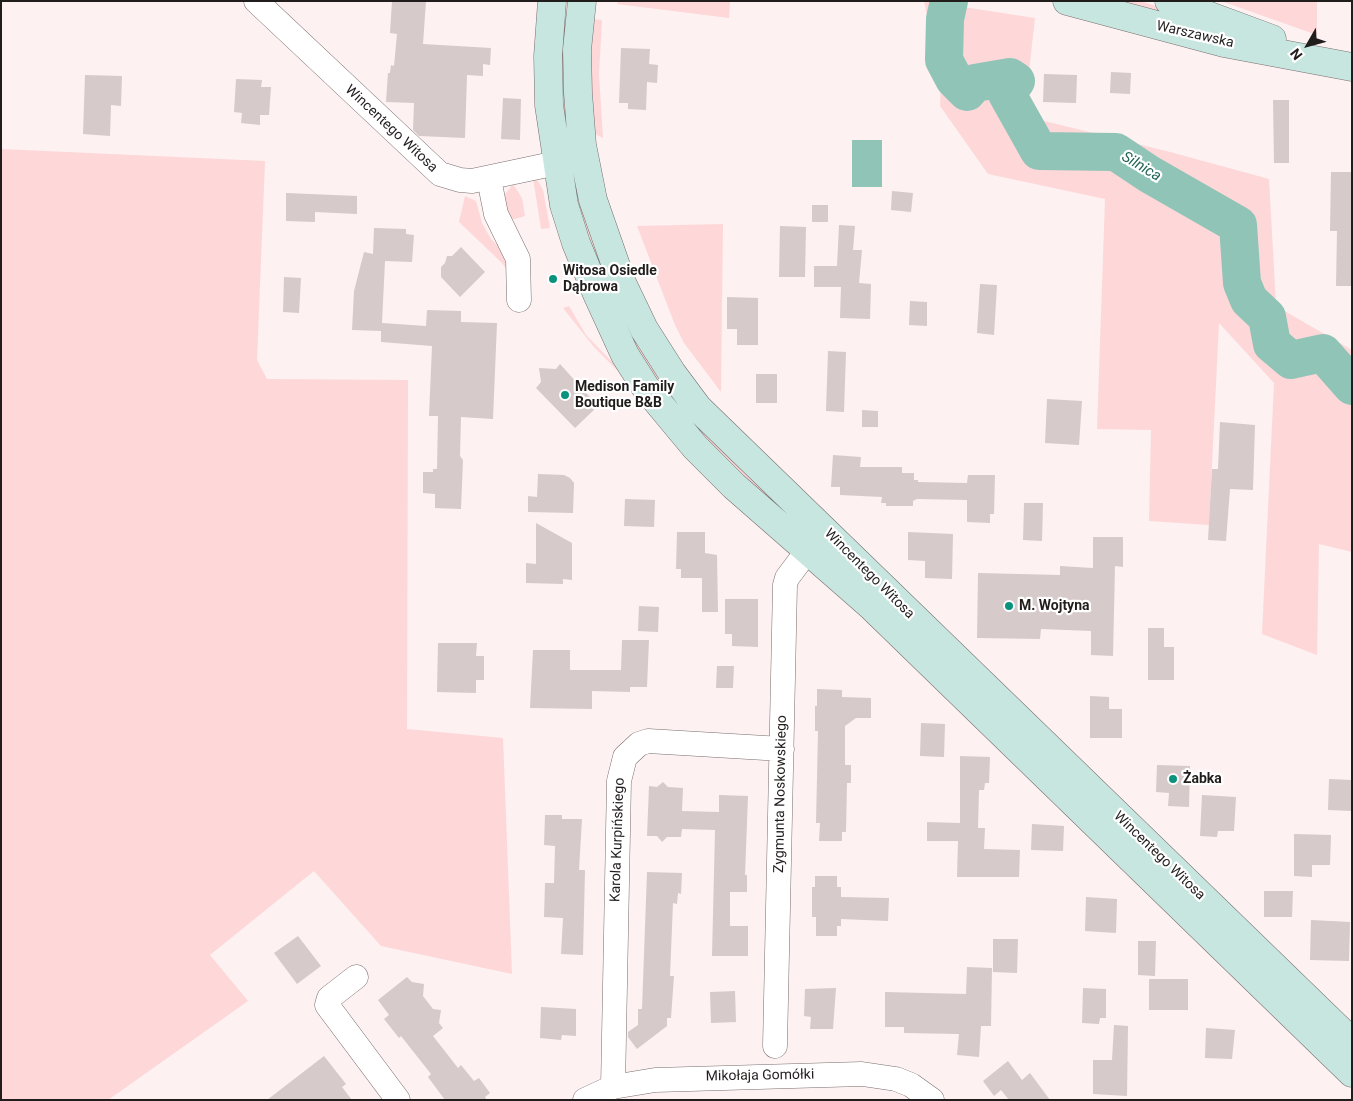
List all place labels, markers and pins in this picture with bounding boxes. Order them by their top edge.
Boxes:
place label: Witosa Osiedle Dąbrowa [563,263,657,296]
marker: Witosa Osiedle Dąbrowa [547,273,559,285]
place label: Medison Family Boutique B&B [575,379,674,412]
marker: Medison Family Boutique B&B [559,389,571,401]
place label: M. Wojtyna [1019,598,1090,614]
marker: M. Wojtyna [1003,600,1015,612]
place label: Żabka [1183,771,1222,787]
marker: Żabka [1167,773,1179,785]

